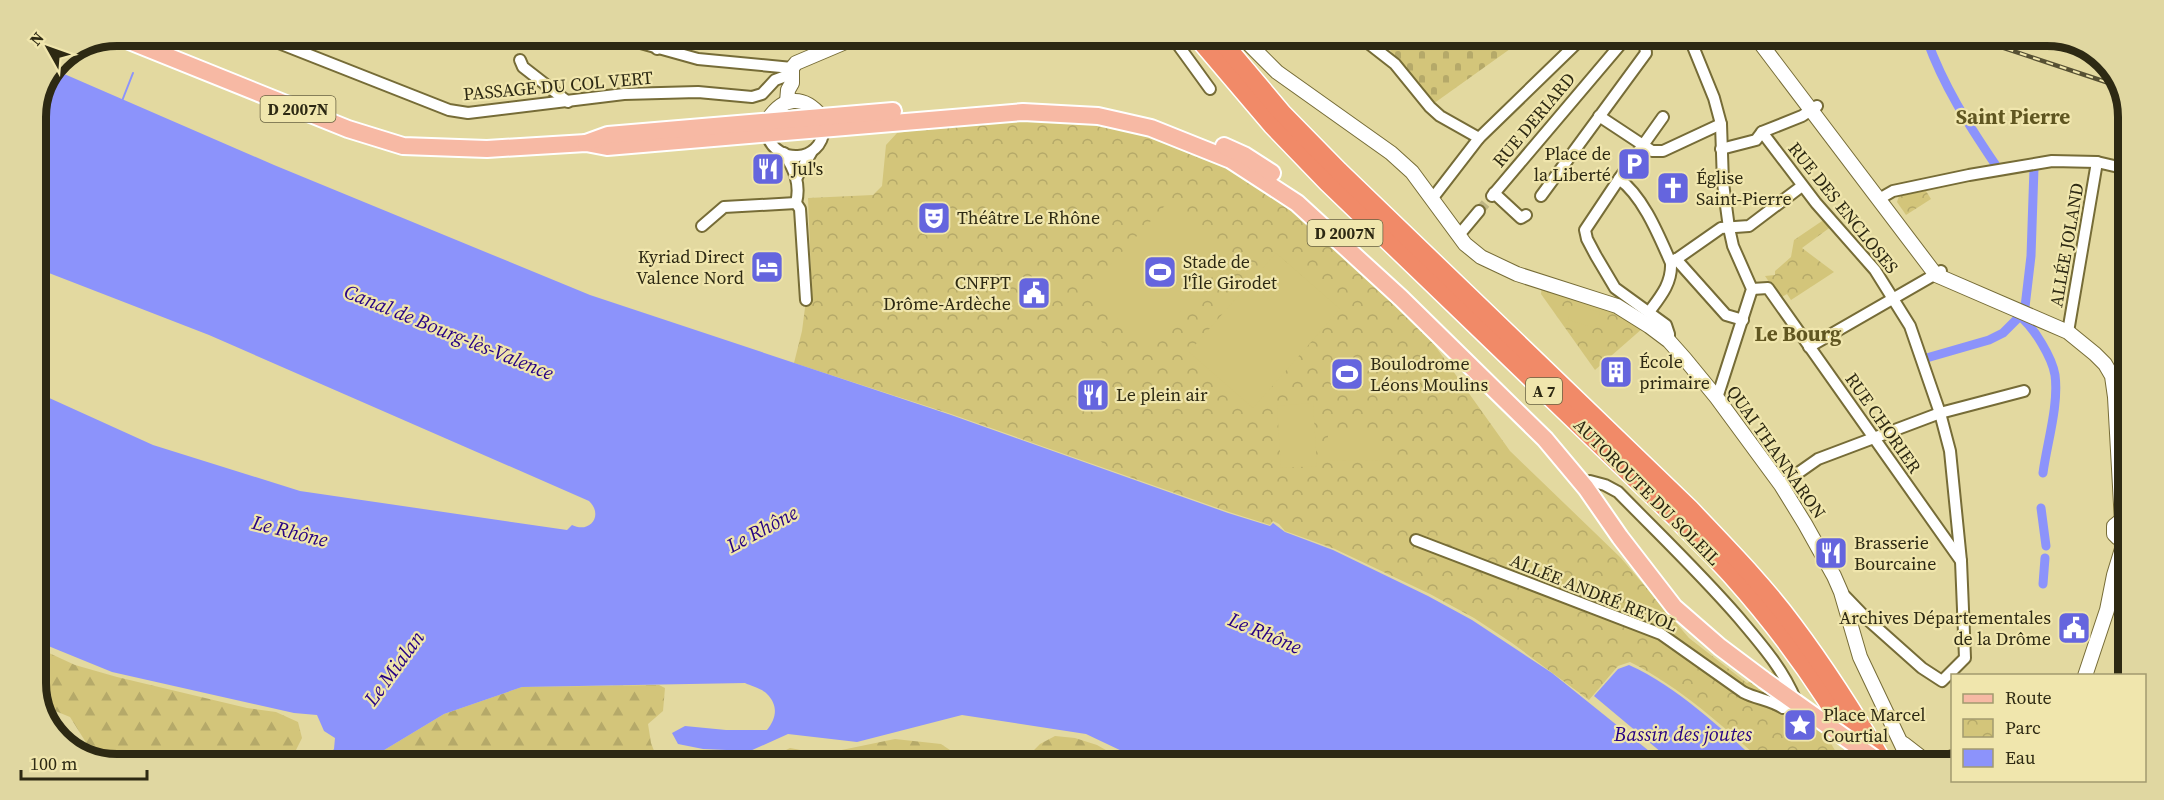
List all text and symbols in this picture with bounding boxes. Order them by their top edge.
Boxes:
north arrow [18,18,78,78]
text: N [24,27,49,50]
street label: PASSAGE DU COL VERT [462,65,654,106]
street label: RUE DERIARD [1487,67,1581,172]
road number: D 2007N [260,96,336,122]
district label: Saint Pierre [1956,102,2070,131]
street label: RUE DES ENCLOSES [1782,137,1904,279]
place label: Place de la Liberté [1534,141,1611,187]
parking icon: Place de la Liberté [1616,146,1652,182]
restaurant icon: Jul's [750,151,786,187]
place label: Jul's [790,156,823,181]
place label: Église Saint-Pierre [1696,165,1792,211]
church icon: Église Saint-Pierre [1655,170,1691,206]
street label: ALLÉE JOLAND [2043,181,2090,309]
theatre icon: Théâtre Le Rhône [916,200,952,236]
place label: Théâtre Le Rhône [957,205,1100,230]
road number: D 2007N [1308,220,1382,246]
place label: Kyriad Direct Valence Nord [636,244,744,290]
hotel icon: Kyriad Direct Valence Nord [749,249,785,285]
place label: Stade de l'Île Girodet [1183,249,1277,295]
sports icon: Stade de l'Île Girodet [1142,254,1178,290]
place label: CNFPT Drôme-Ardèche [883,270,1011,316]
public building icon: CNFPT Drôme-Ardèche [1016,275,1052,311]
water label: Canal de Bourg-lès-Valence [340,277,558,387]
district label: Le Bourg [1755,319,1842,348]
place label: École primaire [1639,349,1710,395]
place label: Boulodrome Léons Moulins [1370,351,1488,397]
building icon: École primaire [1598,354,1634,390]
sports icon: Boulodrome Léons Moulins [1329,356,1365,392]
street label: RUE CHORIER [1840,367,1927,478]
restaurant icon: Le plein air [1075,377,1111,413]
road number: A 7 [1526,378,1562,404]
street label: QUAI THANNARON [1721,380,1832,523]
place label: Le plein air [1116,382,1208,407]
street label: AUTOROUTE DU SOLEIL [1568,412,1727,571]
water label: Le Rhône [721,499,802,560]
water label: Le Rhône [248,508,331,554]
place label: Brasserie Bourcaine [1854,530,1936,576]
restaurant icon: Brasserie Bourcaine [1813,535,1849,571]
street label: ALLÉE ANDRÉ REVOL [1507,547,1682,638]
water label: Le Rhône [1223,605,1306,661]
place label: Archives Départementales de la Drôme [1839,605,2051,651]
public building icon: Archives Départementales de la Drôme [2056,610,2092,646]
water label: Le Mialan [357,624,431,712]
legend [1951,674,2146,782]
text: Route [2005,685,2052,710]
place label: Place Marcel Courtial [1823,702,1926,748]
place icon: Place Marcel Courtial [1782,707,1818,743]
text: Parc [2005,715,2041,740]
water label: Bassin des joutes [1613,720,1753,748]
scale bar [21,743,147,781]
text: Eau [2005,745,2036,770]
text: 100 m [30,751,77,776]

